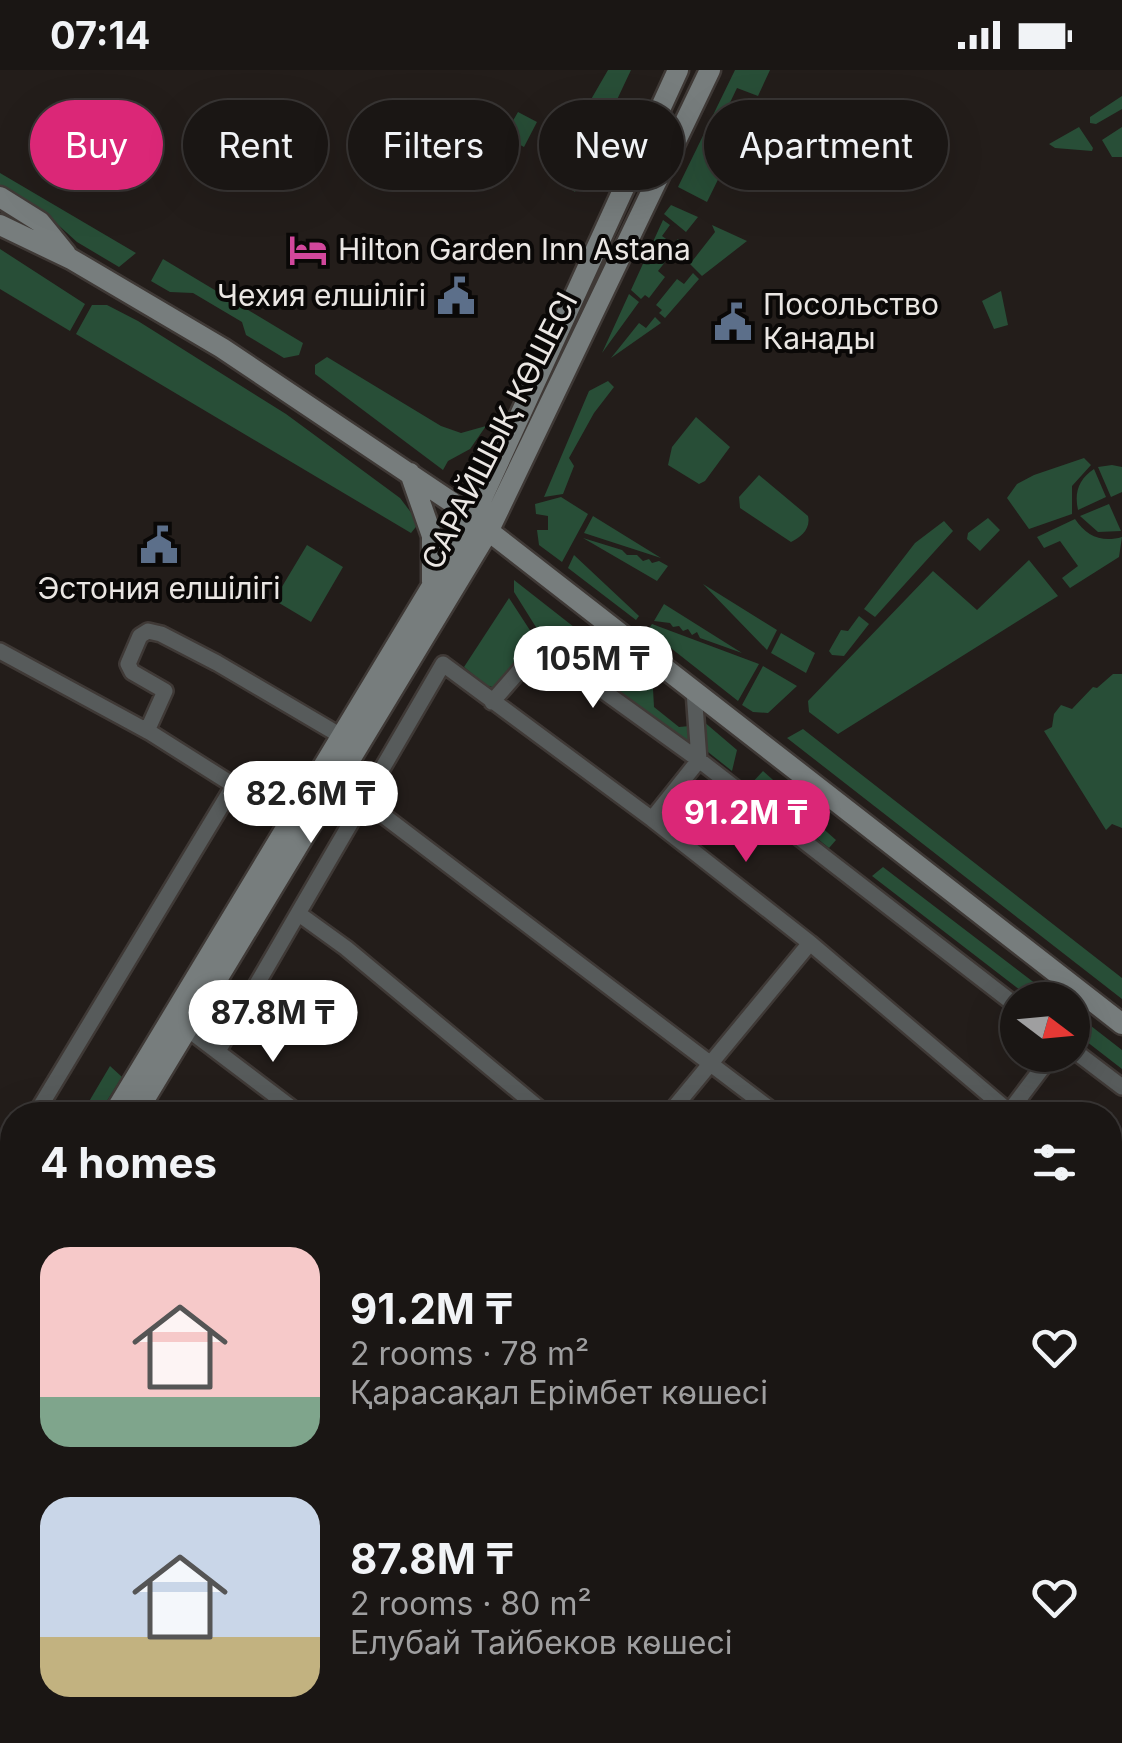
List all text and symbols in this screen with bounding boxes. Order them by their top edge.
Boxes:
text: 07:14 [50,12,150,58]
chip: Buy [30,100,163,190]
chip: Rent [183,100,328,190]
chip: Filters [348,100,519,190]
chip: New [539,100,684,190]
chip: Apartment [704,100,948,190]
hotel icon: Hilton Garden Inn Astana [287,229,329,271]
place label: Hilton Garden Inn Astana [338,231,691,267]
public building icon: Чехия елшілігі [435,275,477,317]
place label: Чехия елшілігі [217,277,426,313]
street label: САРАЙШЫҚ КӨШЕСІ [414,286,585,575]
place label: Посольство Канады [763,286,939,356]
public building icon: Посольство Канады [712,301,754,343]
public building icon: Эстония елшілігі [138,524,180,566]
place label: Эстония елшілігі [37,570,281,606]
pin: 105M ₸ [512,626,674,711]
text: 105M ₸ [536,639,650,678]
pin: 82.6M ₸ [219,761,403,846]
text: 82.6M ₸ [246,774,376,813]
pin: 91.2M ₸ [654,780,838,865]
text: 91.2M ₸ [684,793,808,832]
pin: 87.8M ₸ [181,980,365,1065]
north arrow [1000,982,1090,1072]
map controls [1000,982,1090,1072]
text: 87.8M ₸ [211,993,335,1032]
icon: filters [1027,1135,1082,1190]
text: 4 homes [40,1137,217,1188]
text: 91.2M ₸ [350,1283,513,1334]
icon: home [120,1287,240,1407]
icon: heart [1027,1320,1082,1375]
text: 2 rooms · 78 m² [350,1334,589,1373]
text: Қарасақал Ерімбет көшесі [350,1373,768,1412]
text: 87.8M ₸ [350,1533,514,1584]
icon: home [120,1537,240,1657]
icon: heart [1027,1570,1082,1625]
text: 2 rooms · 80 m² [350,1584,592,1623]
text: Елубай Тайбеков көшесі [350,1623,733,1662]

